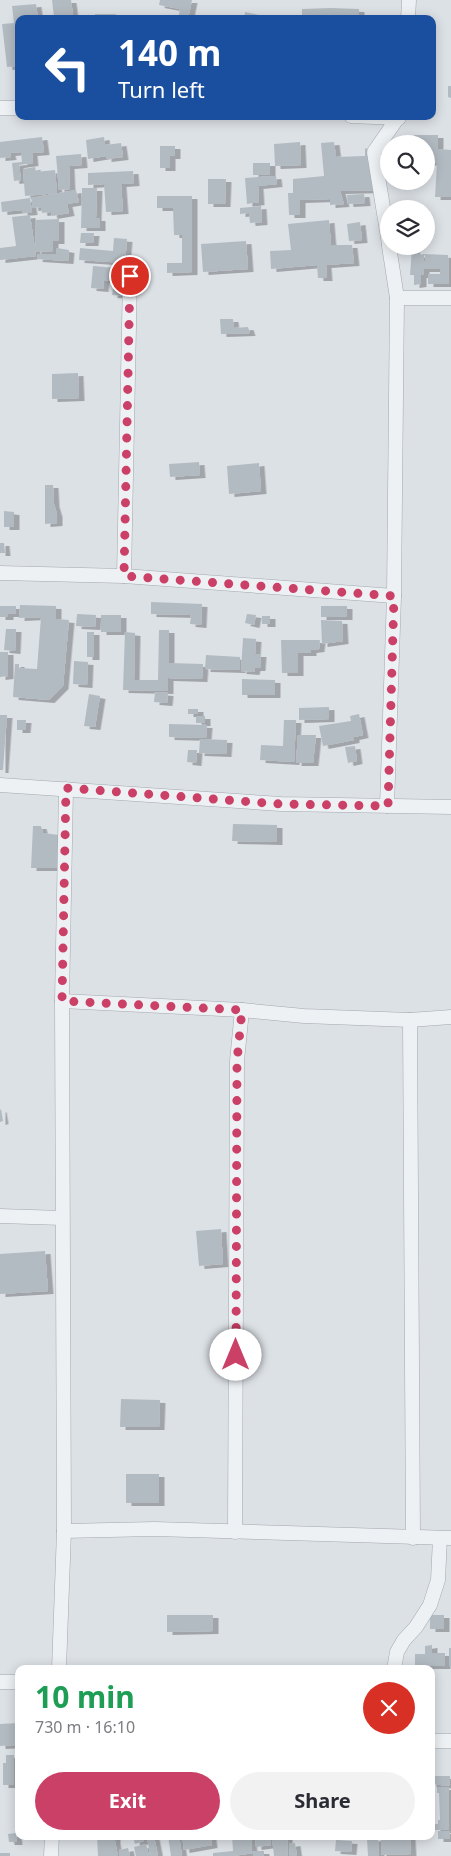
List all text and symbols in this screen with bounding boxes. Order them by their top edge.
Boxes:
text: 140 m [118,29,221,76]
icon: left [35,35,100,100]
text: Turn left [118,74,205,104]
map controls [380,135,435,255]
button: search [380,135,435,190]
button: layers [380,200,435,255]
pin [109,255,151,297]
icon: arrive [116,262,144,290]
position arrow [209,1328,261,1380]
text: 10 min [35,1676,135,1717]
button: close [363,1682,415,1734]
text: 730 m · 16:10 [35,1716,135,1738]
button: Exit [35,1772,220,1830]
button: Share [230,1772,415,1830]

